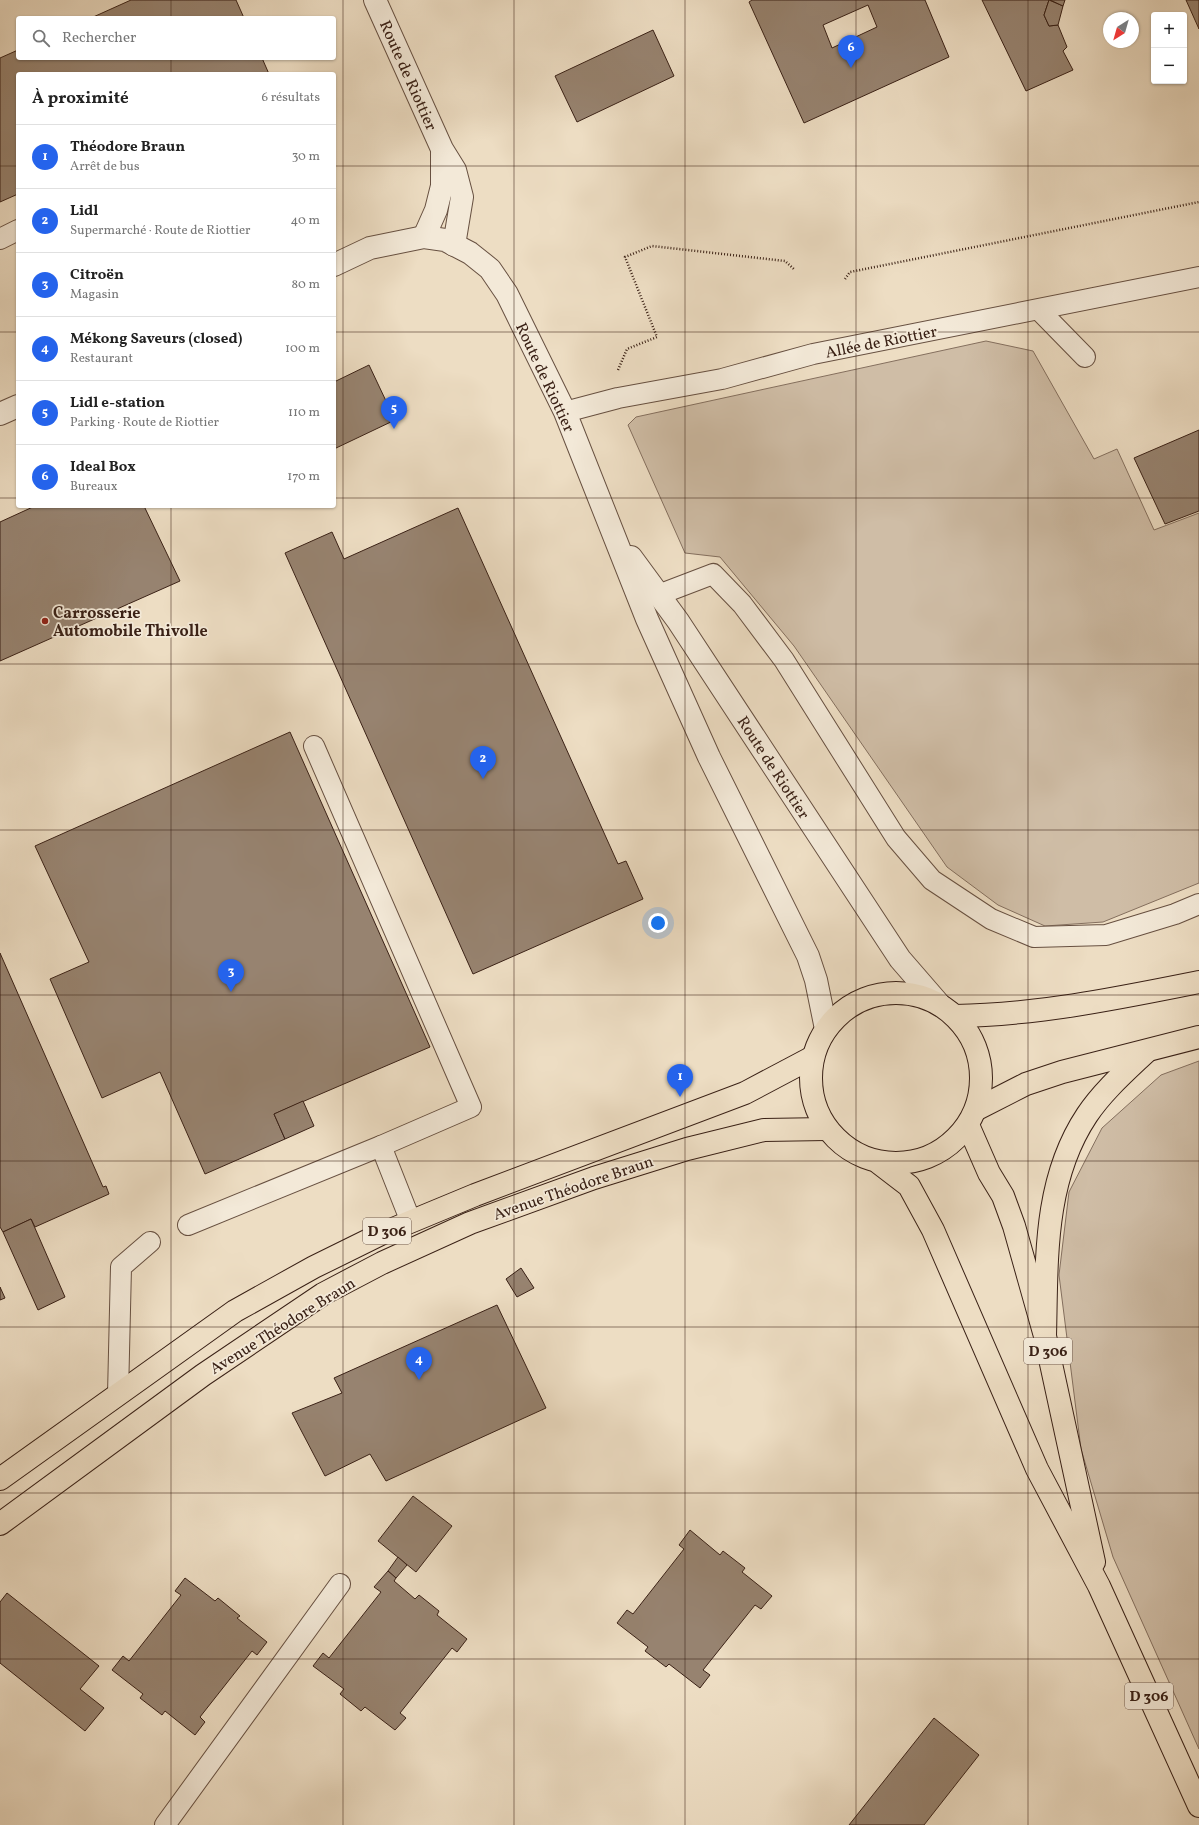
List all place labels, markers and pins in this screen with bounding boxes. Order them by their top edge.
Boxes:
pin: 6 [838,35,864,68]
pin: 5 [381,396,407,429]
place label: Carrosserie Automobile Thivolle [53,603,208,643]
marker: Carrosserie Automobile Thivolle [40,616,50,626]
pin: 2 [470,746,496,779]
pin: 3 [218,959,244,992]
pin: 1 [667,1064,693,1097]
pin: 4 [406,1347,432,1380]

